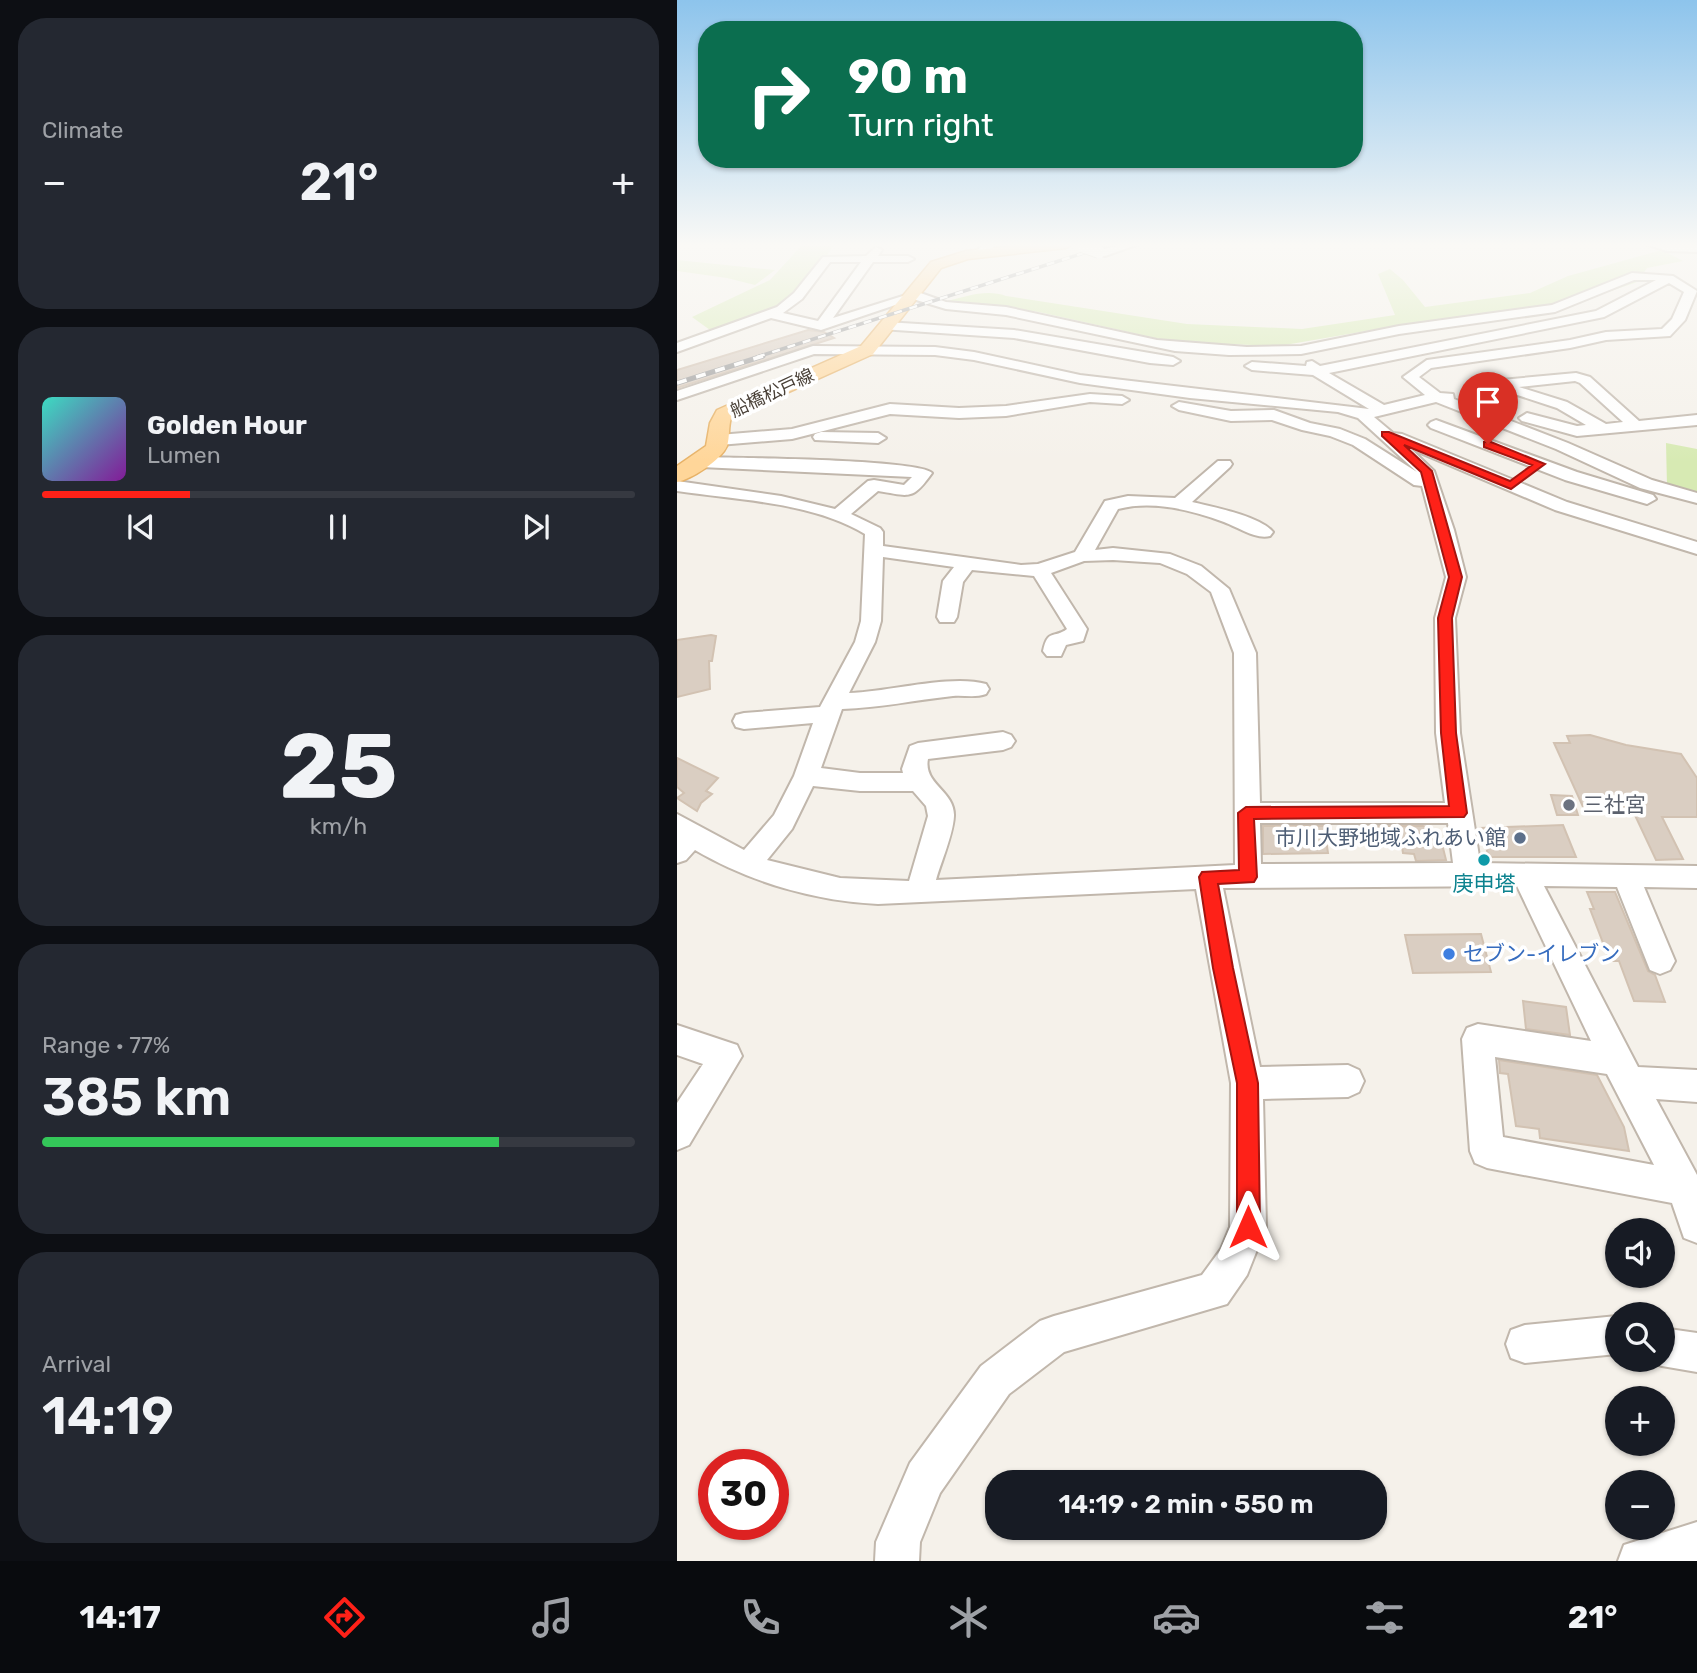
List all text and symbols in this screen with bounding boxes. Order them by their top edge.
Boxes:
text: 90 m [848,47,968,105]
icon: right [733,49,824,140]
text: Turn right [848,106,993,144]
text: Climate [42,116,123,144]
text: 21° [300,151,378,213]
text: − [42,159,67,205]
text: + [611,159,635,205]
street label: 船橋松戸線 [727,364,817,422]
pin [1458,372,1518,444]
icon: arrive [1469,383,1507,421]
text: Golden Hour [147,410,307,441]
text: Lumen [147,441,221,469]
icon: previous [122,508,160,546]
icon: pause [319,508,357,546]
icon: next [517,508,555,546]
text: 25 [280,712,397,820]
place label: 三社宮 [1583,792,1646,817]
marker: 三社宮 [1561,797,1577,813]
text: km/h [310,812,367,840]
place label: 市川大野地域ふれあい館 [1275,825,1506,850]
marker: 市川大野地域ふれあい館 [1512,830,1528,846]
marker: 庚申塔 [1476,852,1492,868]
place label: 庚申塔 [1453,871,1516,896]
place label: セブン-イレブン [1463,941,1620,966]
marker: セブン-イレブン [1441,946,1457,962]
text: Range · 77% [42,1031,170,1059]
text: 385 km [42,1066,231,1128]
position arrow [1211,1190,1285,1264]
map controls [1605,1218,1675,1540]
button: sound [1605,1218,1675,1288]
button: search [1605,1302,1675,1372]
text: Arrival [42,1350,111,1378]
text: 14:19 [42,1385,174,1447]
button: + [1605,1386,1675,1456]
speed limit sign: 30 [698,1449,789,1540]
button: − [1605,1470,1675,1540]
text: 14:19 · 2 min · 550 m [1058,1489,1314,1520]
icon: directions [320,1593,369,1642]
icon: music [528,1593,577,1642]
icon: phone [736,1593,785,1642]
icon: climate [944,1593,993,1642]
icon: car [1152,1593,1201,1642]
icon: filters [1360,1593,1409,1642]
text: 14:17 [79,1598,161,1636]
text: 21° [1568,1598,1617,1636]

